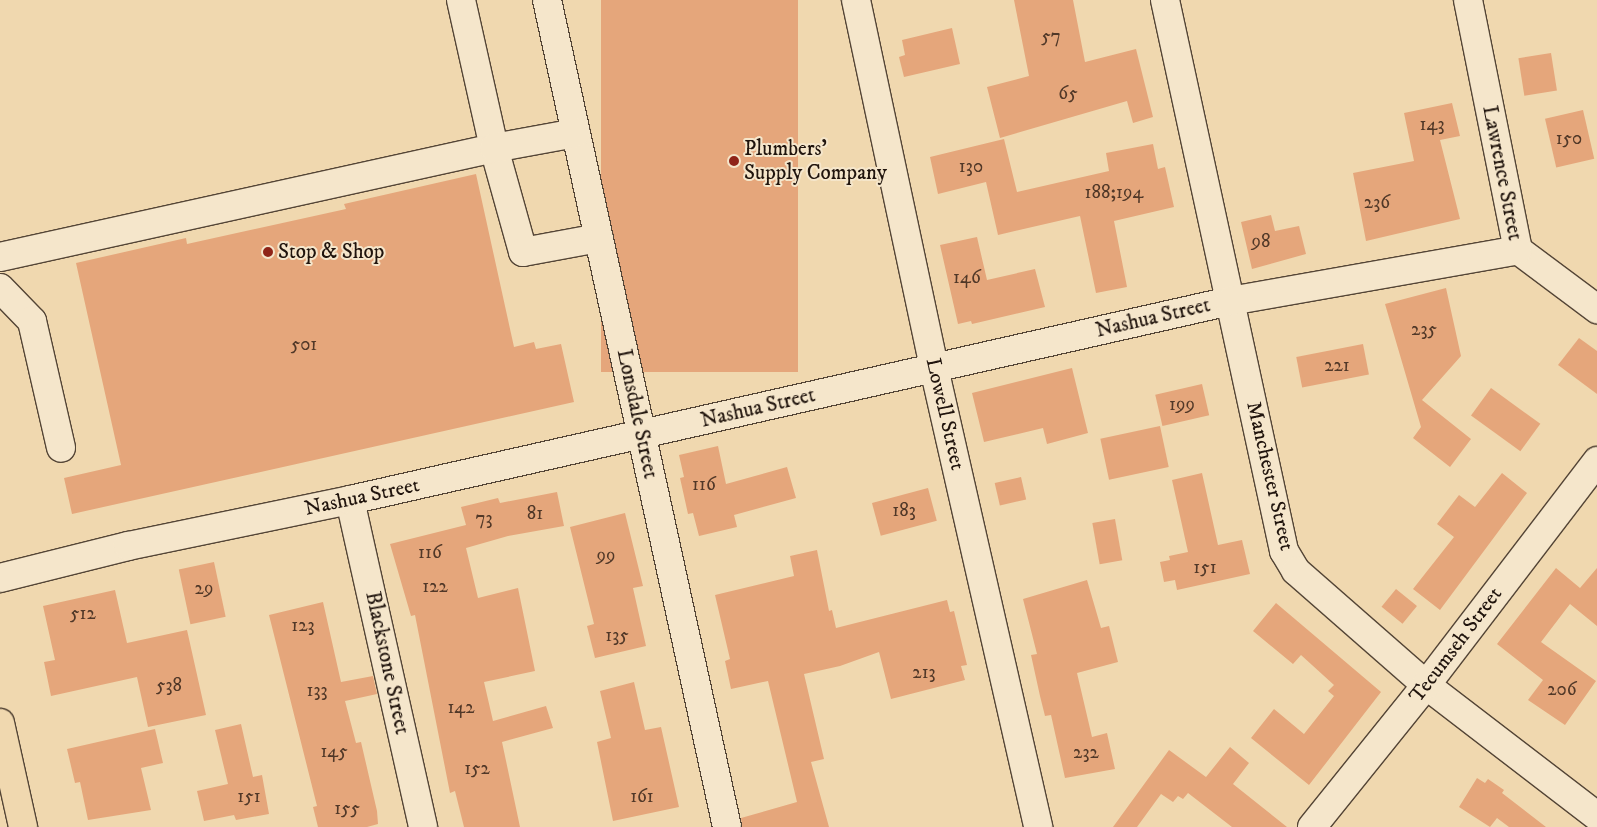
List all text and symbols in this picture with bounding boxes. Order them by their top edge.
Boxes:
house number: 57 [1041,26,1061,48]
house number: 65 [1058,83,1078,105]
street label: Lawrence Street [1477,103,1527,243]
house number: 143 [1419,114,1445,136]
house number: 150 [1556,128,1582,150]
place label: Plumbers' Supply Company [744,136,887,186]
marker: Plumbers' Supply Company [728,155,740,167]
house number: 130 [959,156,983,178]
house number: 188;194 [1085,182,1143,204]
house number: 236 [1364,192,1390,214]
house number: 98 [1252,231,1270,253]
place label: Stop & Shop [278,239,384,265]
marker: Stop & Shop [262,246,274,258]
house number: 146 [953,267,981,289]
street label: Nashua Street [1093,293,1213,343]
house number: 235 [1411,319,1437,341]
house number: 501 [291,334,317,356]
street label: Lonsdale Street [611,347,663,481]
house number: 221 [1324,355,1350,377]
street label: Lowell Street [920,356,970,472]
street label: Nashua Street [698,383,818,433]
house number: 199 [1169,394,1195,416]
street label: Manchester Street [1241,399,1299,553]
street label: Nashua Street [302,473,422,521]
house number: 116 [692,474,716,496]
house number: 183 [892,500,916,522]
house number: 81 [527,503,543,525]
house number: 73 [475,508,493,530]
house number: 116 [418,542,442,564]
house number: 99 [597,545,615,567]
house number: 151 [1193,557,1217,579]
house number: 122 [422,576,448,598]
house number: 29 [195,578,213,600]
street label: Tecumseh Street [1404,582,1508,708]
street label: Blackstone Street [360,589,414,737]
house number: 512 [70,603,96,625]
house number: 123 [291,615,315,637]
house number: 135 [605,625,629,647]
house number: 213 [912,662,936,684]
house number: 538 [156,675,182,697]
house number: 206 [1547,679,1577,701]
house number: 133 [306,680,328,702]
house number: 142 [447,697,475,719]
house number: 145 [320,741,348,763]
house number: 232 [1073,742,1099,764]
house number: 152 [464,758,490,780]
house number: 151 [237,786,261,808]
house number: 161 [630,786,654,808]
house number: 155 [334,798,360,820]

